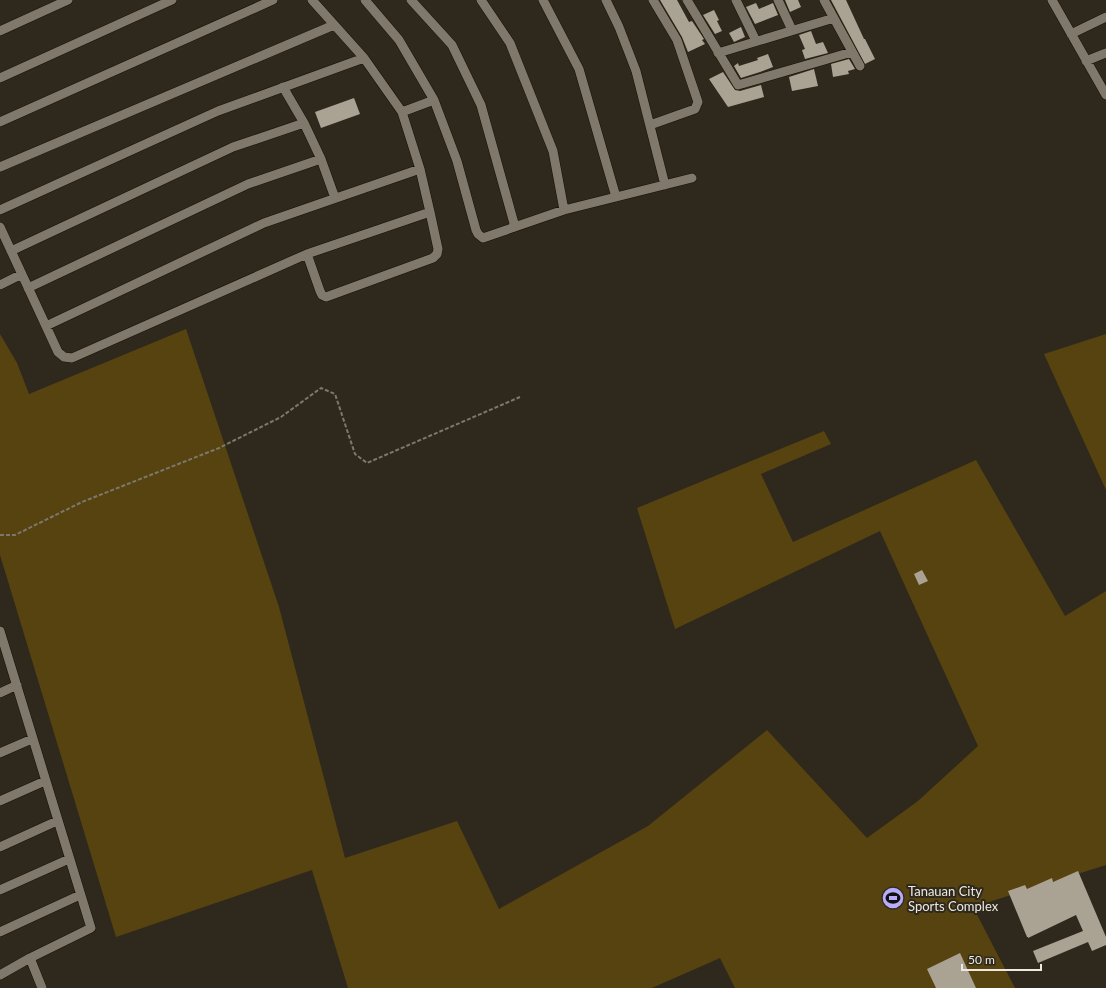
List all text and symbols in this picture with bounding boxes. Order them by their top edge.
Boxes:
place label: Tanauan City Sports Complex [908,883,999,914]
sports icon: Tanauan City Sports Complex [880,885,906,911]
scale bar [962,946,1041,972]
text: 50 m [968,952,995,967]

